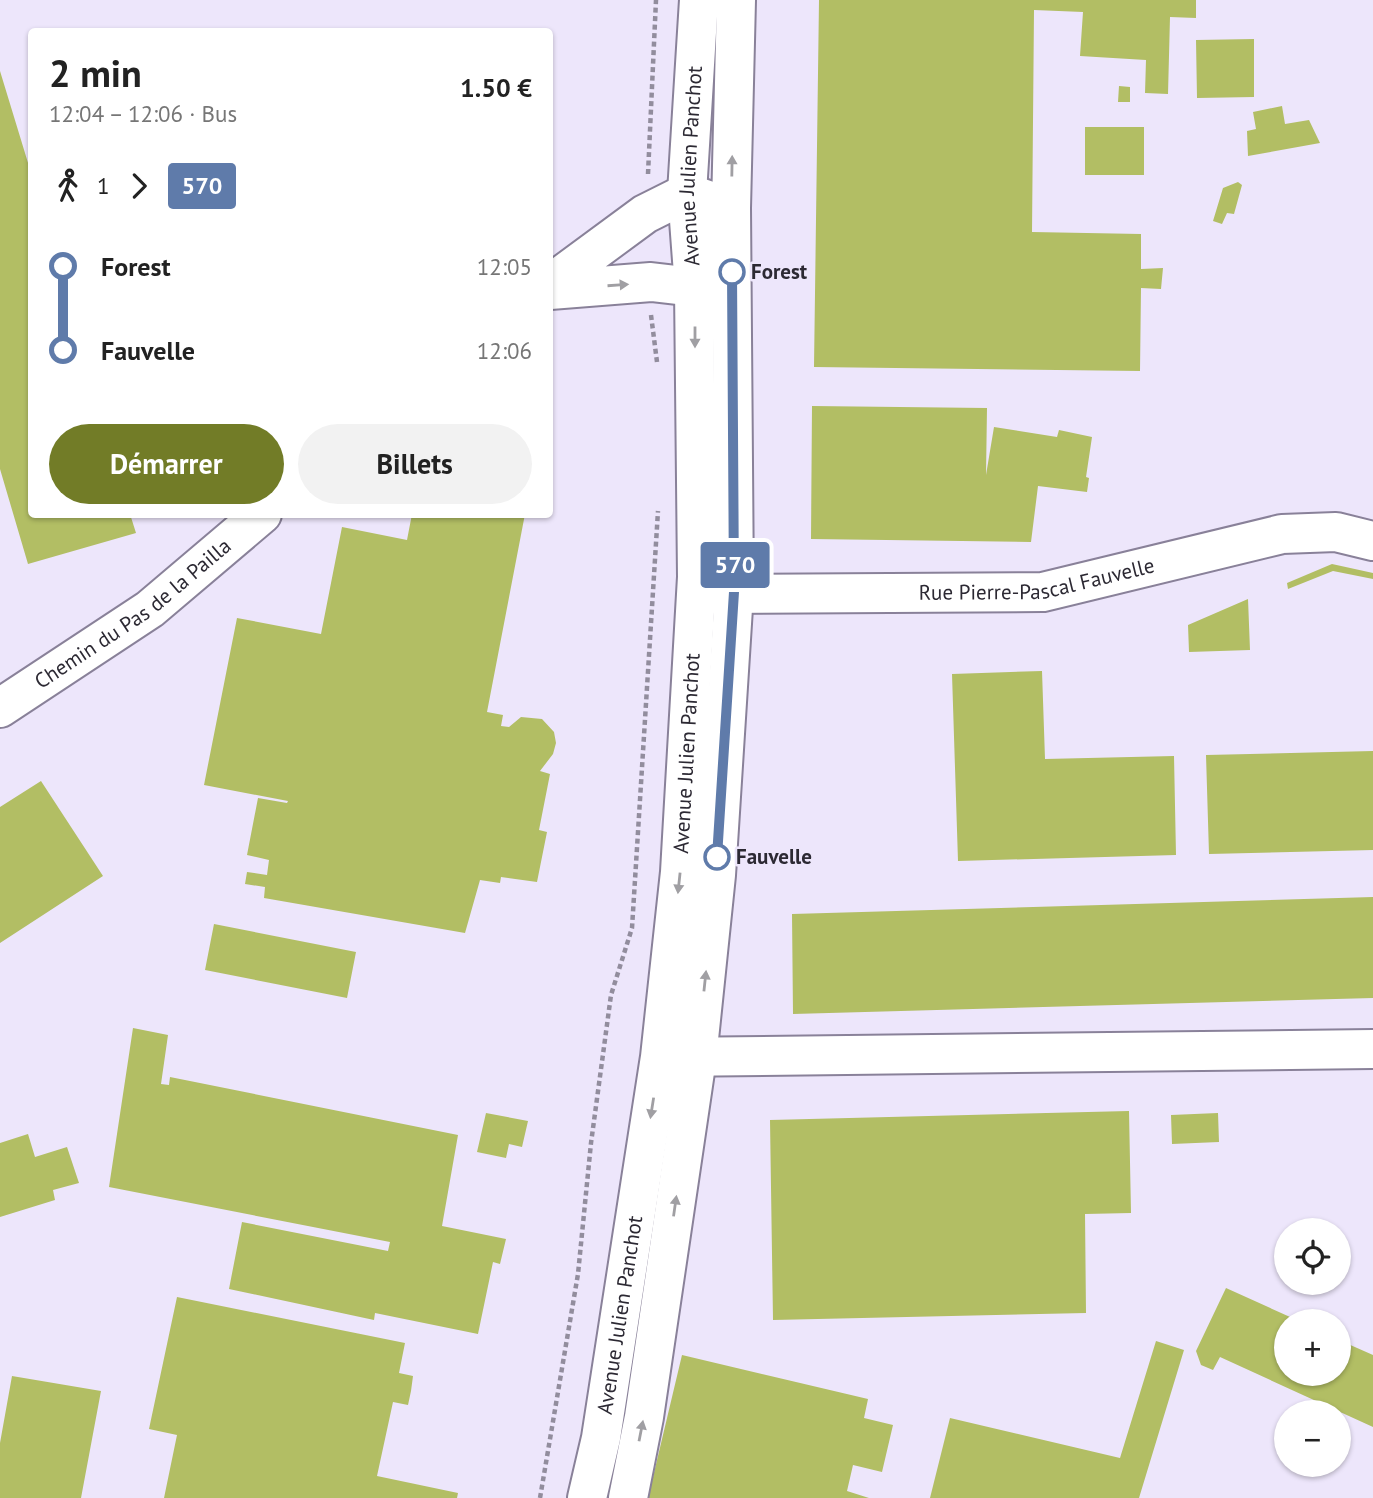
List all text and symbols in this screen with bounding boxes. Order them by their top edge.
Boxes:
text: 2 min [49,48,142,97]
street label: Avenue Julien Panchot [673,65,708,267]
text: 1.50 € [460,71,532,104]
text: 12:04 – 12:06 · Bus [49,99,237,128]
one-way arrow [726,155,738,177]
icon: walk [49,167,87,205]
icon: forward [120,167,158,205]
text: 570 [182,170,222,201]
text: 1 [97,171,110,200]
text: Forest [101,250,171,283]
text: 12:05 [477,252,532,281]
place label: Forest [751,258,808,285]
marker: Forest [719,259,745,285]
one-way arrow [607,279,629,290]
one-way arrow [689,326,701,348]
text: Fauvelle [101,334,195,367]
text: 12:06 [477,336,532,365]
button: Démarrer [49,424,284,504]
button: Billets [298,424,532,504]
street label: Chemin du Pas de la Pailla [29,532,236,695]
line badge: 570 [695,542,775,588]
text: 570 [715,549,755,580]
street label: Rue Pierre-Pascal Fauvelle [919,551,1157,606]
street label: Avenue Julien Panchot [667,652,706,854]
place label: Fauvelle [736,843,812,870]
marker: Fauvelle [704,844,730,870]
one-way arrow [673,872,684,894]
one-way arrow [699,969,710,991]
one-way arrow [646,1097,657,1119]
one-way arrow [670,1195,681,1217]
street label: Avenue Julien Panchot [591,1214,648,1416]
map controls [1274,1218,1351,1477]
button: locate [1274,1218,1351,1295]
button: + [1274,1309,1351,1386]
button: − [1274,1400,1351,1477]
one-way arrow [636,1420,647,1442]

